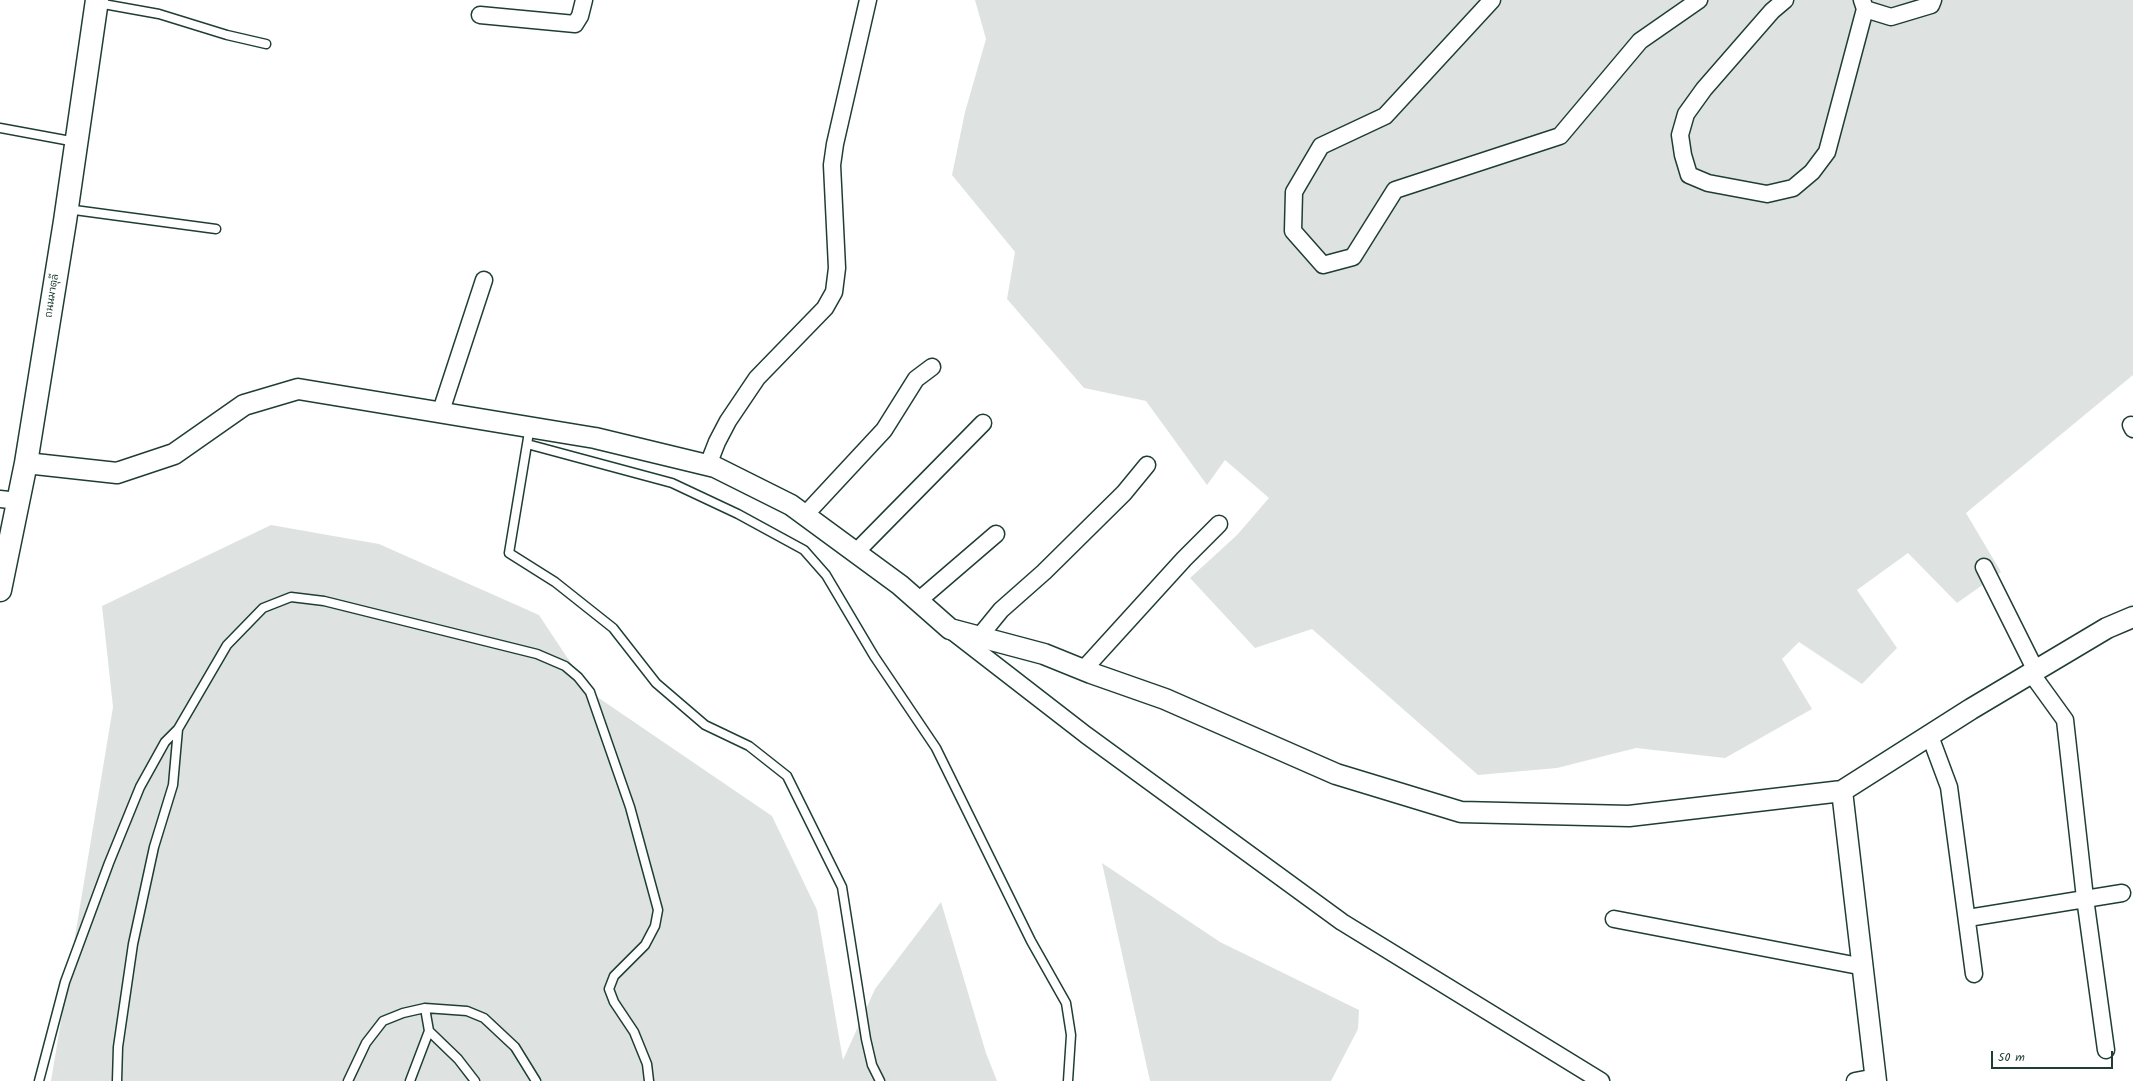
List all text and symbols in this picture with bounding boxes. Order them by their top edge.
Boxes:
street label: ถนนมาตุลี [44,273,62,319]
scale bar [1993,1043,2115,1069]
text: 50 m [1998,1048,2025,1067]

